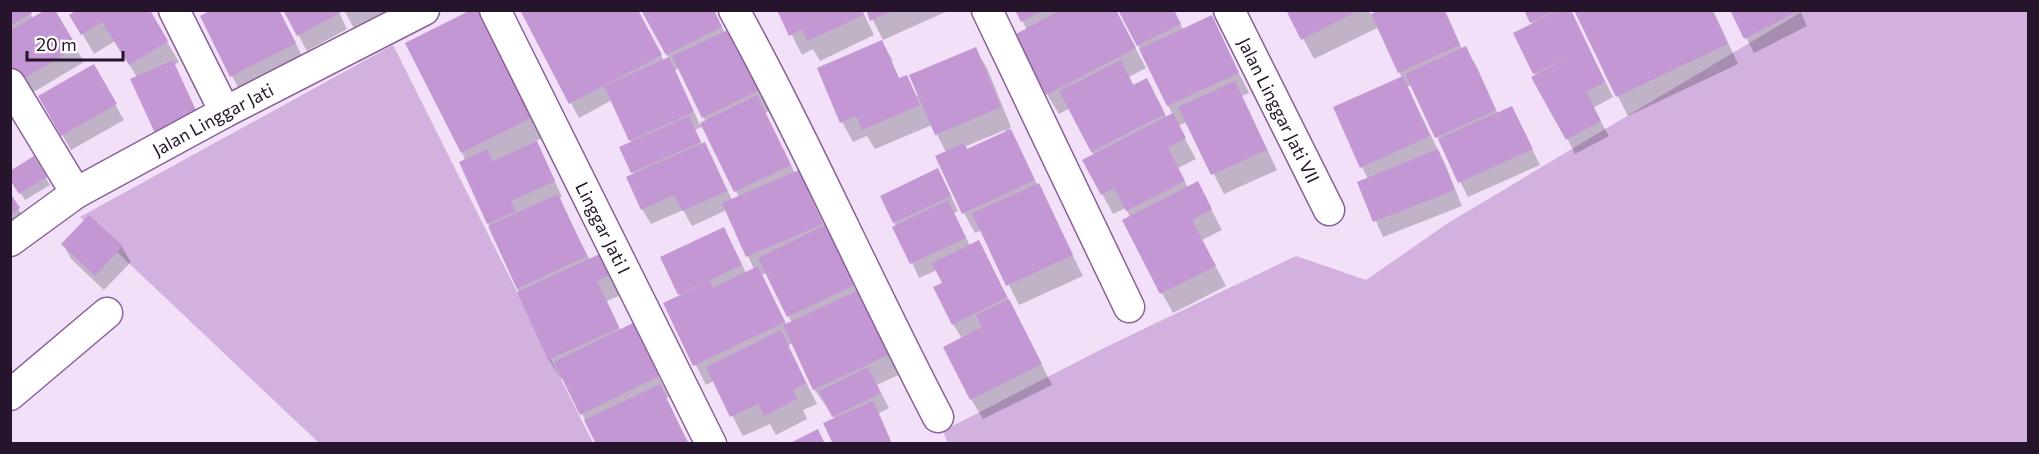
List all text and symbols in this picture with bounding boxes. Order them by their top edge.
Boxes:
scale bar [27,24,123,62]
text: 20 m [36,33,77,55]
street label: Jalan Linggar Jati VII [1234,34,1325,187]
street label: Jalan Linggar Jati [148,78,277,160]
street label: Linggar Jati I [571,178,635,277]

